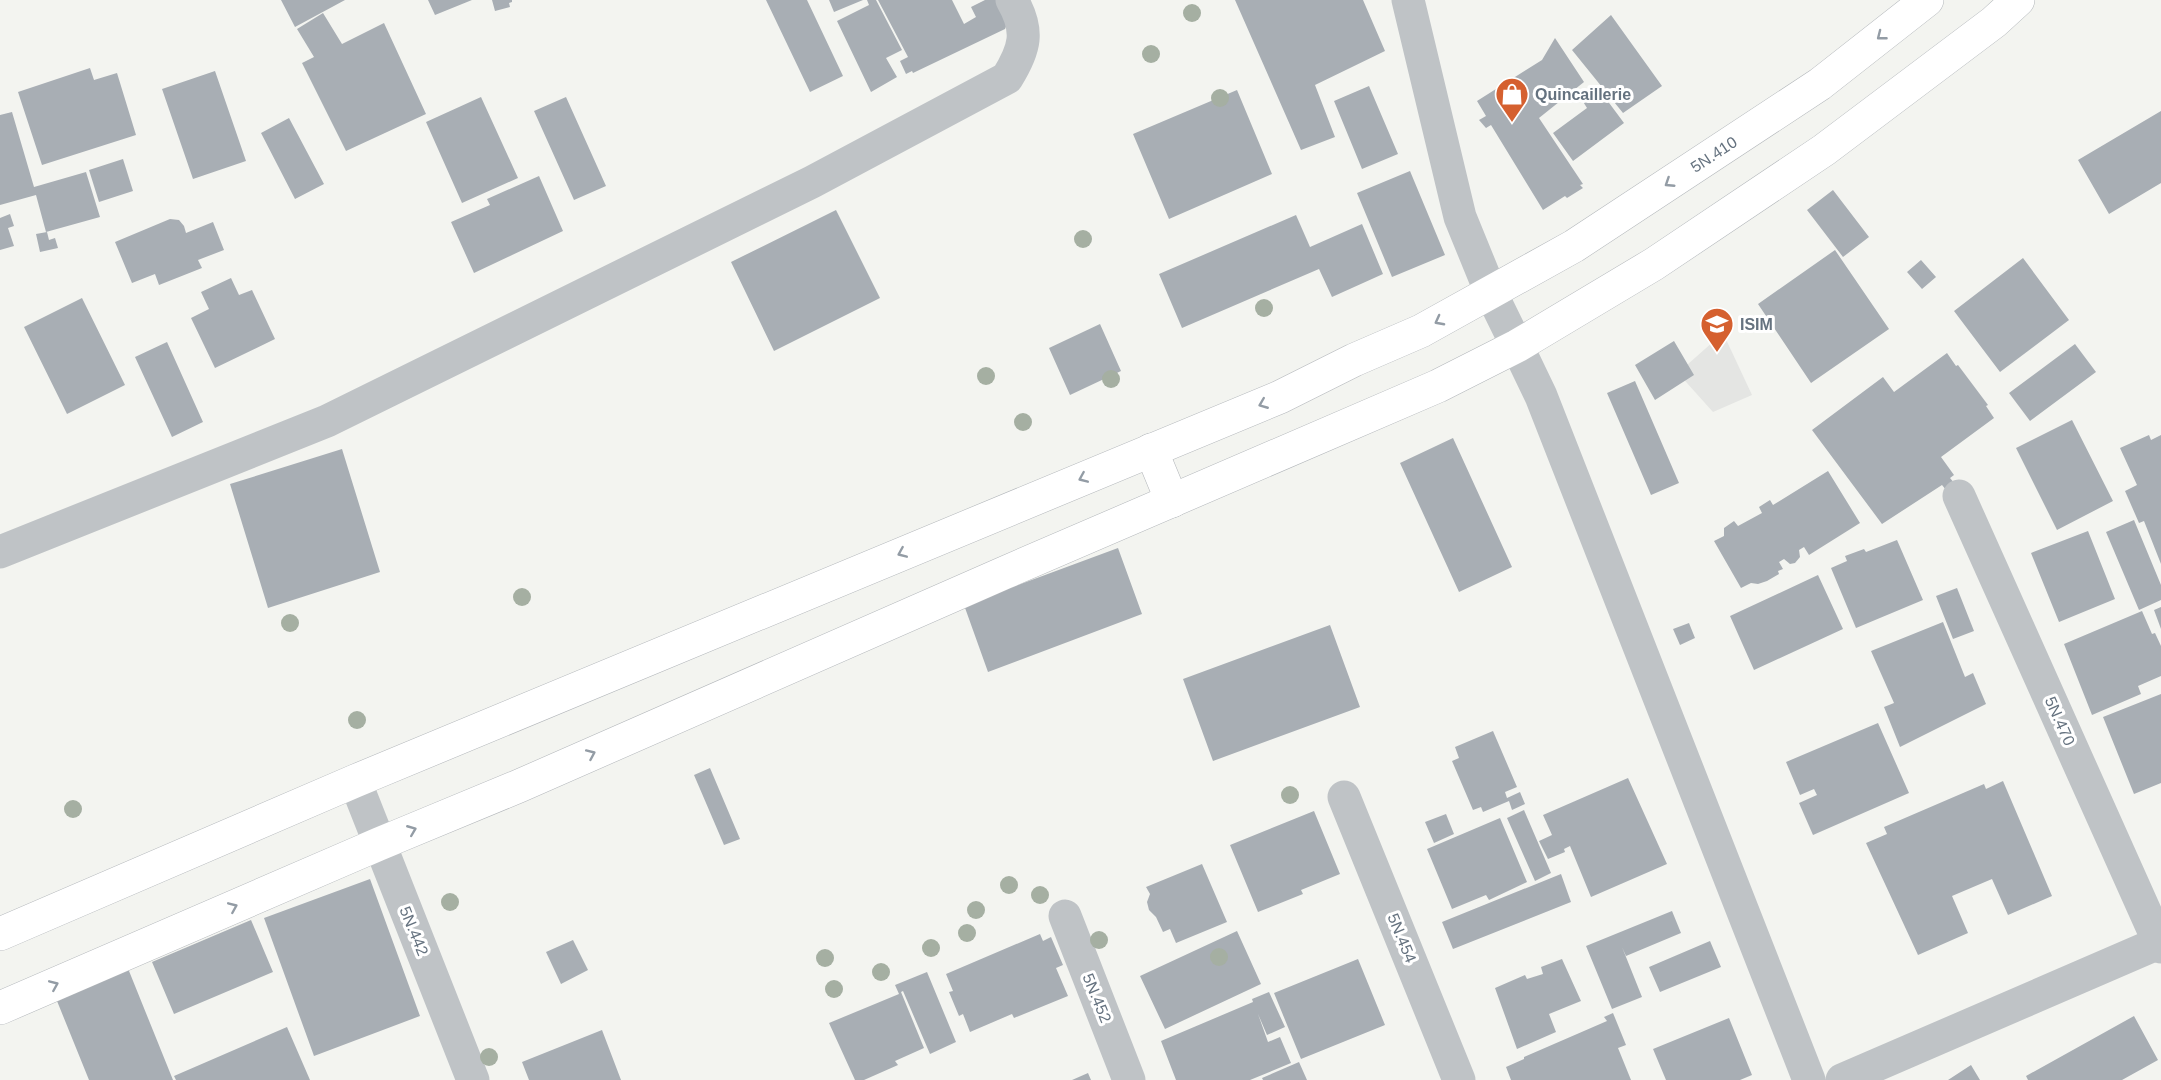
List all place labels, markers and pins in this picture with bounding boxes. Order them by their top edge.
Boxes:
shop icon: Quincaillerie [1494,76,1530,123]
place label: Quincaillerie [1535,86,1631,103]
school or university icon: ISIM [1699,306,1735,353]
place label: ISIM [1740,316,1773,333]

